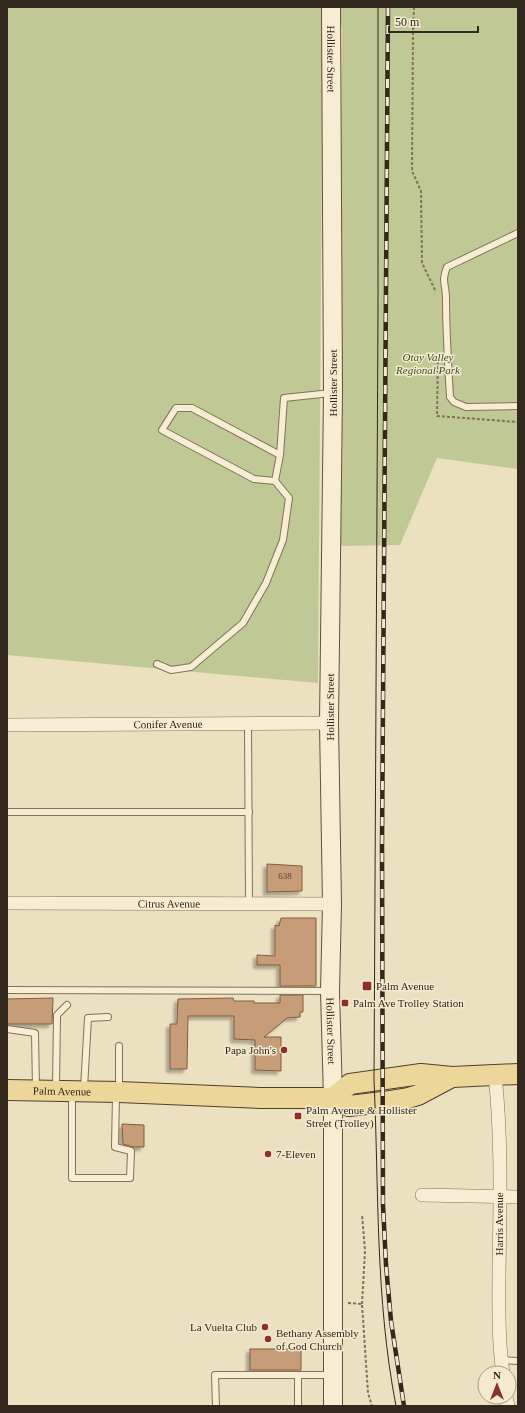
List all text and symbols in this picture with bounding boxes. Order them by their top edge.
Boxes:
scale bar [389,8,478,34]
text: 50 m [395,15,420,29]
street label: Hollister Street [325,25,337,93]
street label: Hollister Street [327,350,339,416]
park label: Otay Valley Regional Park [395,351,461,376]
street label: Hollister Street [324,674,336,740]
street label: Conifer Avenue [133,718,203,730]
house number: 638 [278,871,292,881]
street label: Citrus Avenue [138,897,200,910]
marker: Palm Avenue [361,980,373,992]
place label: Palm Avenue [376,980,434,992]
street label: Hollister Street [324,997,338,1065]
place label: Palm Ave Trolley Station [353,997,464,1009]
marker: Palm Ave Trolley Station [340,998,350,1008]
place label: Papa John's [225,1044,276,1056]
marker: Papa John's [279,1045,289,1055]
street label: Palm Avenue [33,1084,91,1098]
place label: Palm Avenue & Hollister Street (Trolley) [306,1104,417,1130]
marker: Palm Avenue & Hollister Street (Trolley) [293,1111,303,1121]
place label: 7-Eleven [276,1148,316,1160]
marker: 7-Eleven [263,1149,273,1159]
street label: Harris Avenue [493,1192,505,1256]
place label: La Vuelta Club [190,1321,257,1333]
marker: La Vuelta Club [260,1322,270,1332]
place label: Bethany Assembly of God Church [276,1327,359,1352]
marker: Bethany Assembly of God Church [263,1334,273,1344]
north arrow [477,1365,517,1405]
text: N [493,1369,501,1381]

